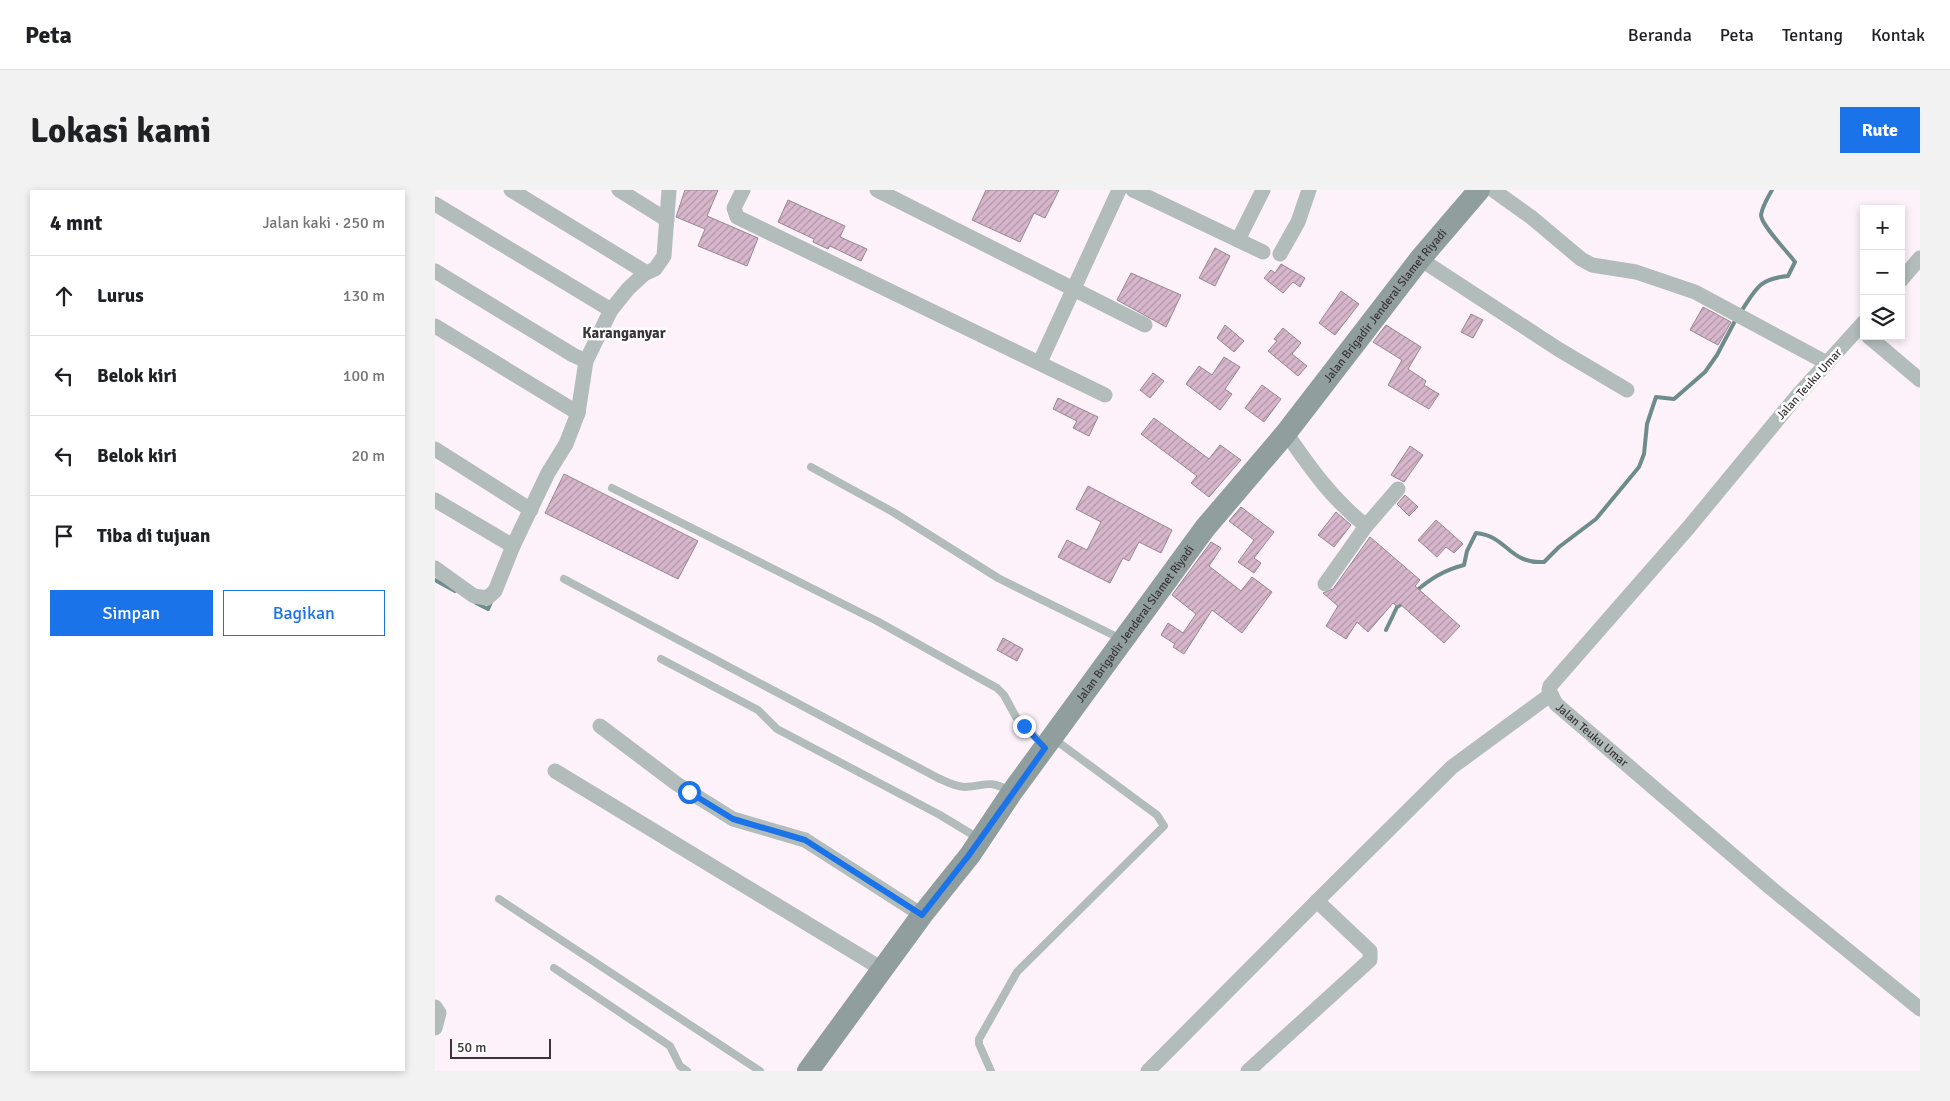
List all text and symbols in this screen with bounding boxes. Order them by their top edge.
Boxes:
text: Peta [25,20,72,50]
text: Beranda [1628,24,1692,46]
text: Peta [1720,24,1754,46]
text: Tentang [1782,24,1843,46]
text: Kontak [1871,24,1925,46]
button: Rute [1840,107,1920,153]
text: Lokasi kami [30,109,211,152]
map controls [1860,205,1905,340]
button: + [1860,205,1905,250]
text: 4 mnt [50,210,102,236]
text: Jalan kaki · 250 m [263,213,385,233]
street label: Jalan Brigadir Jenderal Slamet Riyadi [1321,226,1450,386]
button: − [1860,250,1905,295]
icon: ahead [50,282,78,310]
text: Lurus [97,284,144,308]
text: 130 m [343,286,385,306]
button: layers [1860,295,1905,340]
district label: Karanganyar [582,324,666,342]
street label: Jalan Teuku Umar [1773,345,1846,423]
icon: left [50,362,78,390]
text: Belok kiri [97,364,177,388]
text: 100 m [343,366,385,386]
icon: left [50,442,78,470]
text: Belok kiri [97,444,177,468]
text: 20 m [351,446,385,466]
icon: arrive [50,522,78,550]
text: Tiba di tujuan [97,524,210,548]
street label: Jalan Brigadir Jenderal Slamet Riyadi [1073,543,1198,706]
button: Simpan [50,590,213,636]
button: Bagikan [223,590,385,636]
street label: Jalan Teuku Umar [1552,700,1631,771]
route end [1013,715,1036,738]
route start [678,781,701,804]
scale bar [450,1036,551,1059]
text: 50 m [457,1039,486,1056]

